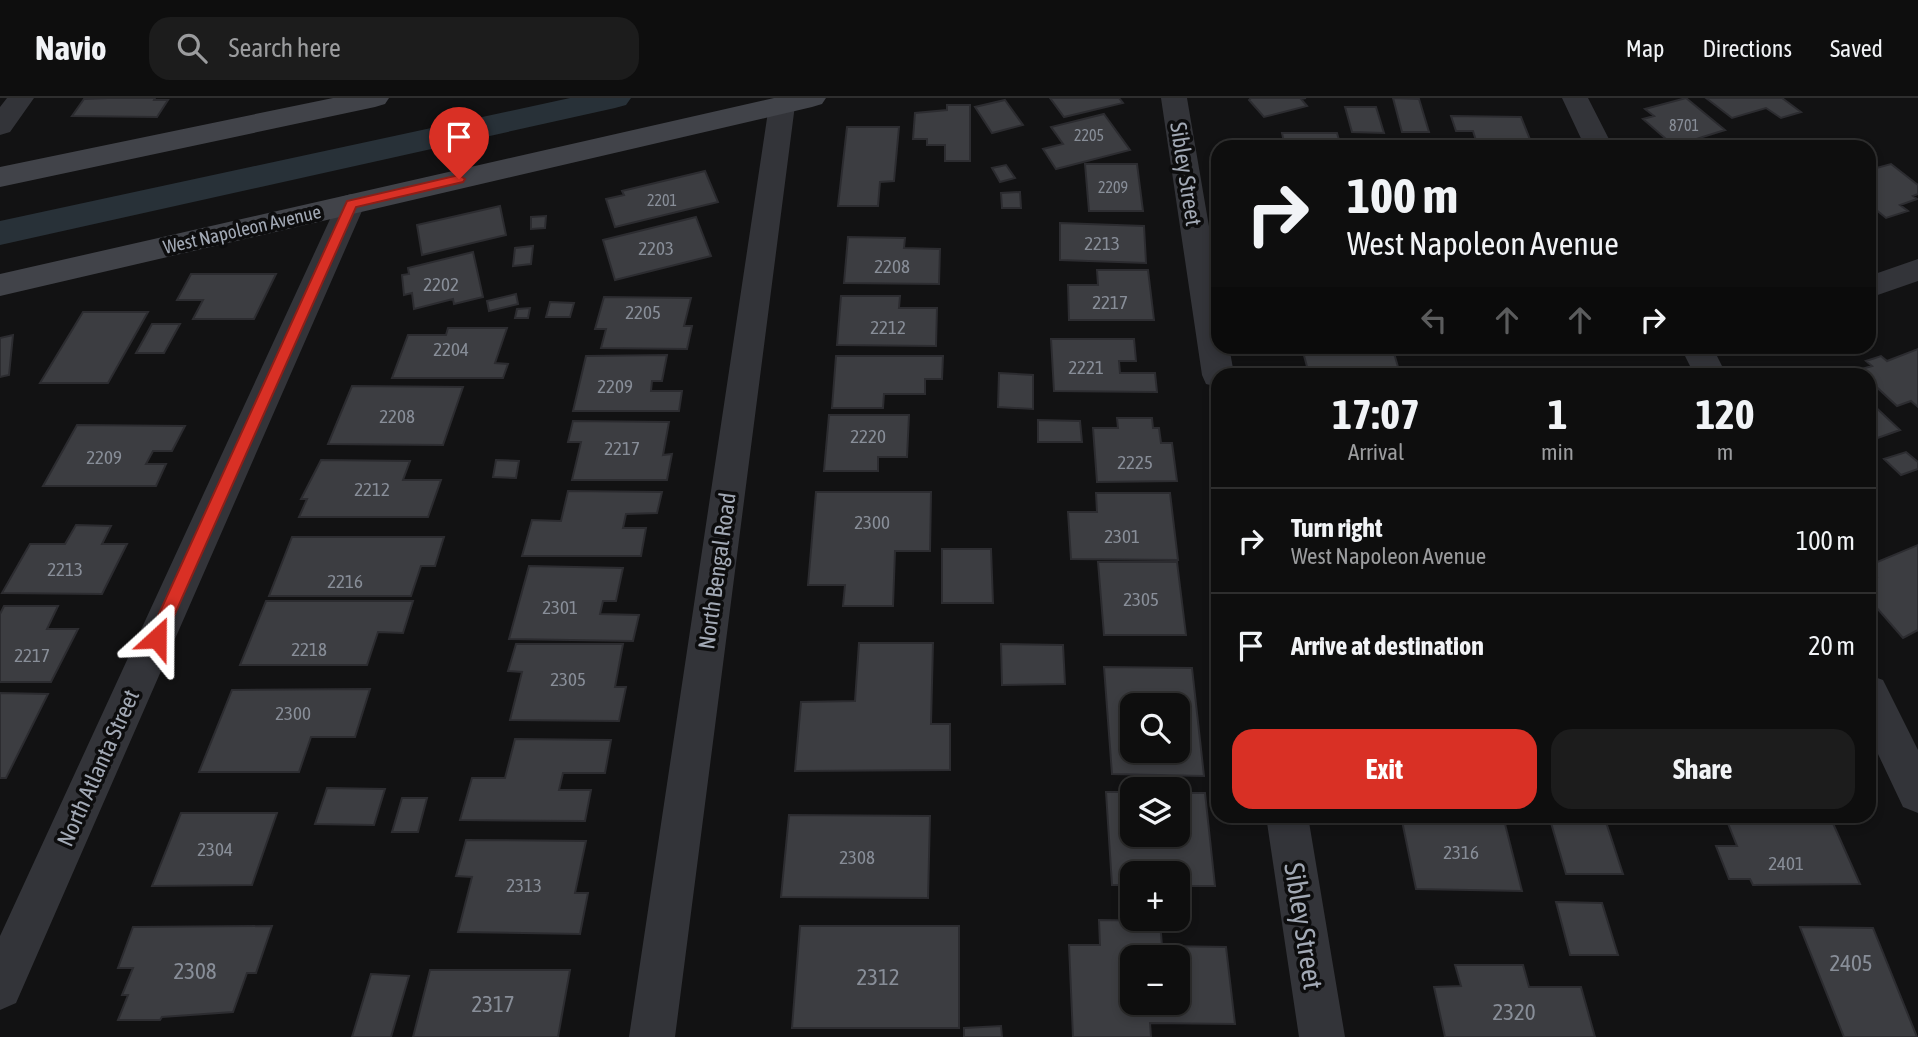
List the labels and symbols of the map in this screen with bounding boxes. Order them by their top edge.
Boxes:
pin [429,107,489,179]
house number: 8701 [1669,116,1699,134]
street label: Sibley Street [1165,120,1207,228]
house number: 2205 [1074,126,1104,144]
house number: 2209 [1098,178,1128,196]
house number: 2201 [647,191,677,209]
street label: West Napoleon Avenue [161,200,323,258]
house number: 2213 [1084,232,1120,254]
house number: 2203 [638,237,674,259]
house number: 2208 [874,255,910,277]
house number: 2202 [423,273,459,295]
house number: 2217 [1092,291,1128,313]
house number: 2205 [625,301,661,323]
house number: 2212 [870,316,906,338]
house number: 2204 [433,338,469,360]
house number: 2221 [1068,356,1104,378]
house number: 2209 [597,375,633,397]
house number: 2208 [379,405,415,427]
house number: 2220 [850,425,886,447]
house number: 2217 [604,437,640,459]
house number: 2209 [86,446,122,468]
house number: 2225 [1117,451,1153,473]
house number: 2212 [354,478,390,500]
street label: North Bengal Road [693,491,741,651]
house number: 2300 [854,511,890,533]
house number: 2301 [1104,525,1140,547]
house number: 2213 [47,558,83,580]
house number: 2216 [327,570,363,592]
house number: 2305 [1123,588,1159,610]
house number: 2301 [542,596,578,618]
position arrow [120,601,194,675]
house number: 2218 [291,638,327,660]
house number: 2217 [14,644,50,666]
house number: 2305 [550,668,586,690]
street label: North Atlanta Street [52,686,144,850]
house number: 2300 [275,702,311,724]
house number: 2304 [197,838,233,860]
house number: 2316 [1443,841,1479,863]
house number: 2308 [839,846,875,868]
house number: 2401 [1768,852,1804,874]
street label: Sibley Street [1278,860,1330,992]
house number: 2313 [506,874,542,896]
house number: 2405 [1829,950,1873,976]
house number: 2308 [173,958,217,984]
house number: 2312 [856,964,900,990]
house number: 2317 [471,991,515,1017]
house number: 2320 [1492,999,1536,1025]

